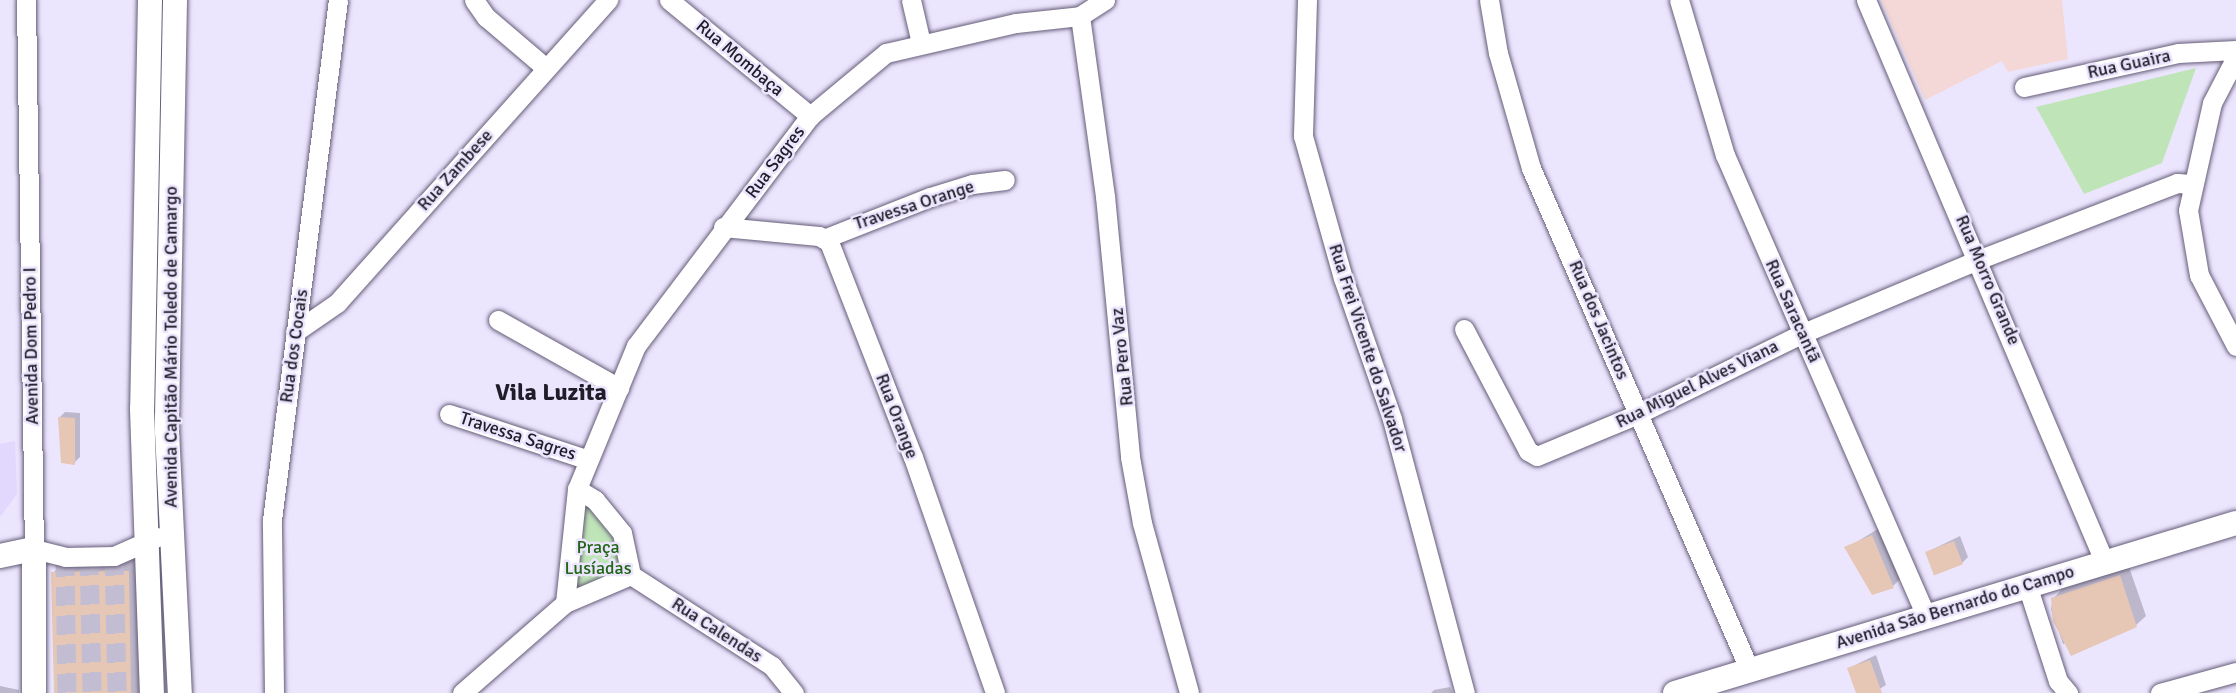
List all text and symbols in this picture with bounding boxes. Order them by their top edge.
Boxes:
street label: Rua Mombaça [692,15,788,101]
street label: Rua Guaira [2085,45,2173,83]
street label: Rua Sagres [741,122,809,202]
street label: Rua Zambese [413,125,497,215]
street label: Travessa Orange [851,175,977,235]
street label: Avenida Capitão Mário Toledo de Camargo [160,186,182,508]
street label: Rua Morro Grande [1951,212,2025,348]
street label: Rua Frei Vicente do Salvador [1324,241,1412,455]
street label: Rua Saracantã [1761,256,1825,366]
street label: Rua dos Jacintos [1564,257,1634,383]
street label: Avenida Dom Pedro I [19,267,43,425]
street label: Rua dos Cocais [275,288,313,404]
street label: Rua Pero Vaz [1106,307,1138,407]
street label: Rua Miguel Alves Viana [1612,335,1782,433]
street label: Rua Orange [871,371,923,461]
district label: Vila Luzita [495,379,607,407]
street label: Travessa Sagres [457,407,579,465]
park label: Praça Lusíadas [564,537,632,580]
street label: Avenida São Bernardo do Campo [1833,560,2077,654]
street label: Rua Calendas [668,593,766,667]

